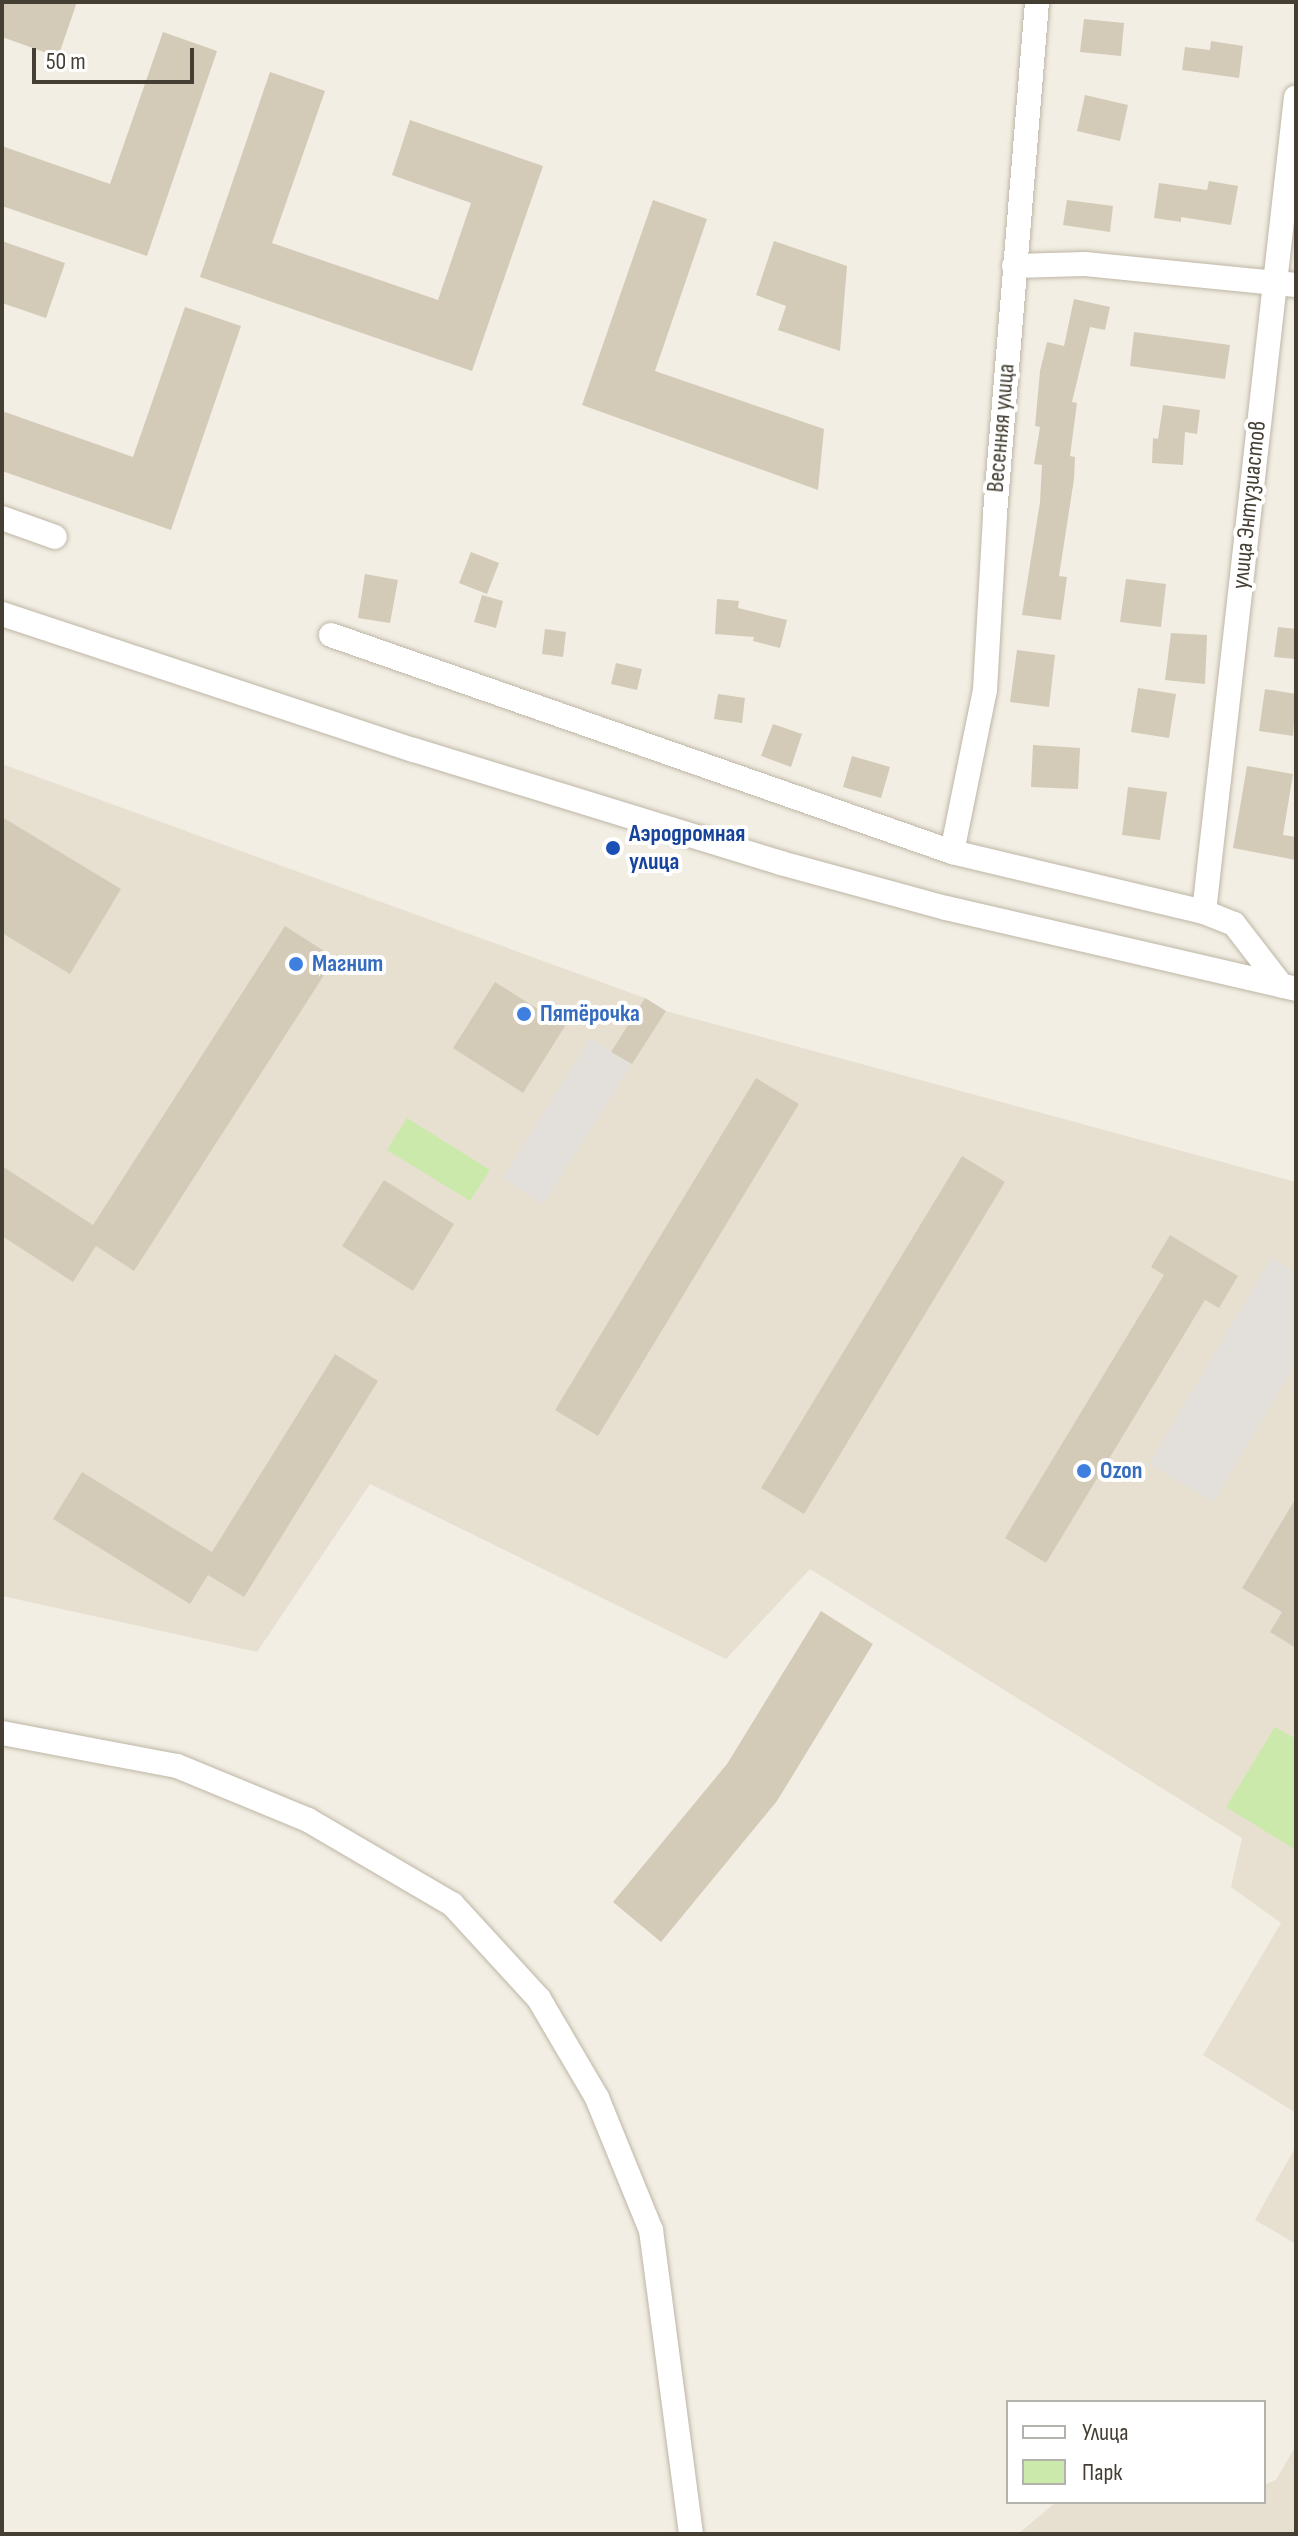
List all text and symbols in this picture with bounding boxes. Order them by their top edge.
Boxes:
scale bar [36,32,198,82]
text: 50 m [46,47,86,76]
street label: Весенняя улица [981,362,1021,494]
street label: улица Энтузиастов [1226,419,1272,591]
place label: Аэродромная улица [629,820,745,876]
marker: Аэродромная улица [604,839,622,857]
place label: Магнит [312,950,383,978]
marker: Магнит [287,955,305,973]
place label: Пятёрочка [540,1000,640,1028]
marker: Пятёрочка [515,1005,533,1023]
place label: Ozon [1100,1457,1142,1485]
marker: Ozon [1075,1462,1093,1480]
legend [1006,2400,1266,2504]
text: Улица [1082,2418,1128,2447]
text: Парк [1082,2458,1122,2487]

